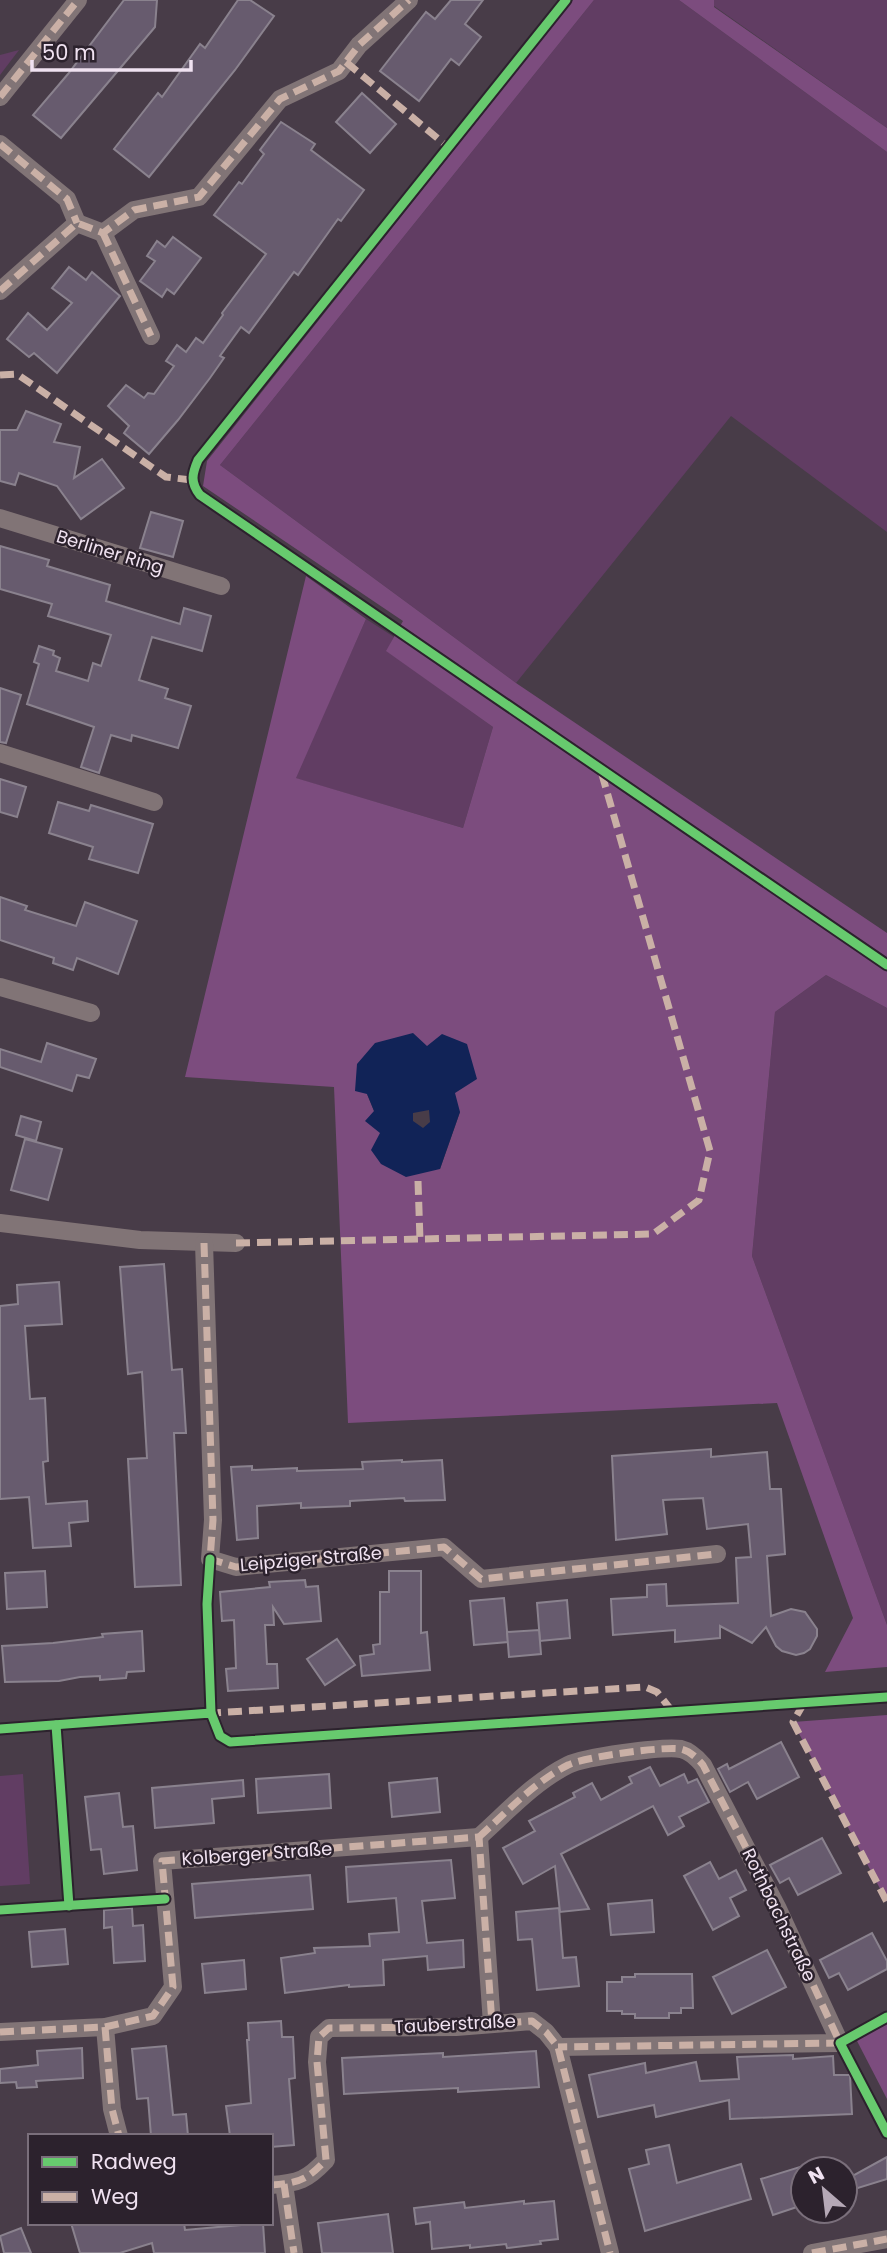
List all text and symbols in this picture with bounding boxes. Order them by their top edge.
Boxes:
scale bar [32,28,191,72]
text: 50 m [42,38,96,67]
street label: Berliner Ring [53,523,167,580]
street label: Leipziger Straße [239,1540,383,1577]
street label: Kolberger Straße [181,1836,333,1871]
street label: Rothbachstraße [736,1844,823,1986]
street label: Tauberstraße [394,2008,516,2039]
legend [28,2134,273,2225]
text: Radweg [91,2147,177,2176]
north arrow [789,2155,859,2225]
text: N [804,2160,829,2191]
text: Weg [91,2182,139,2211]

